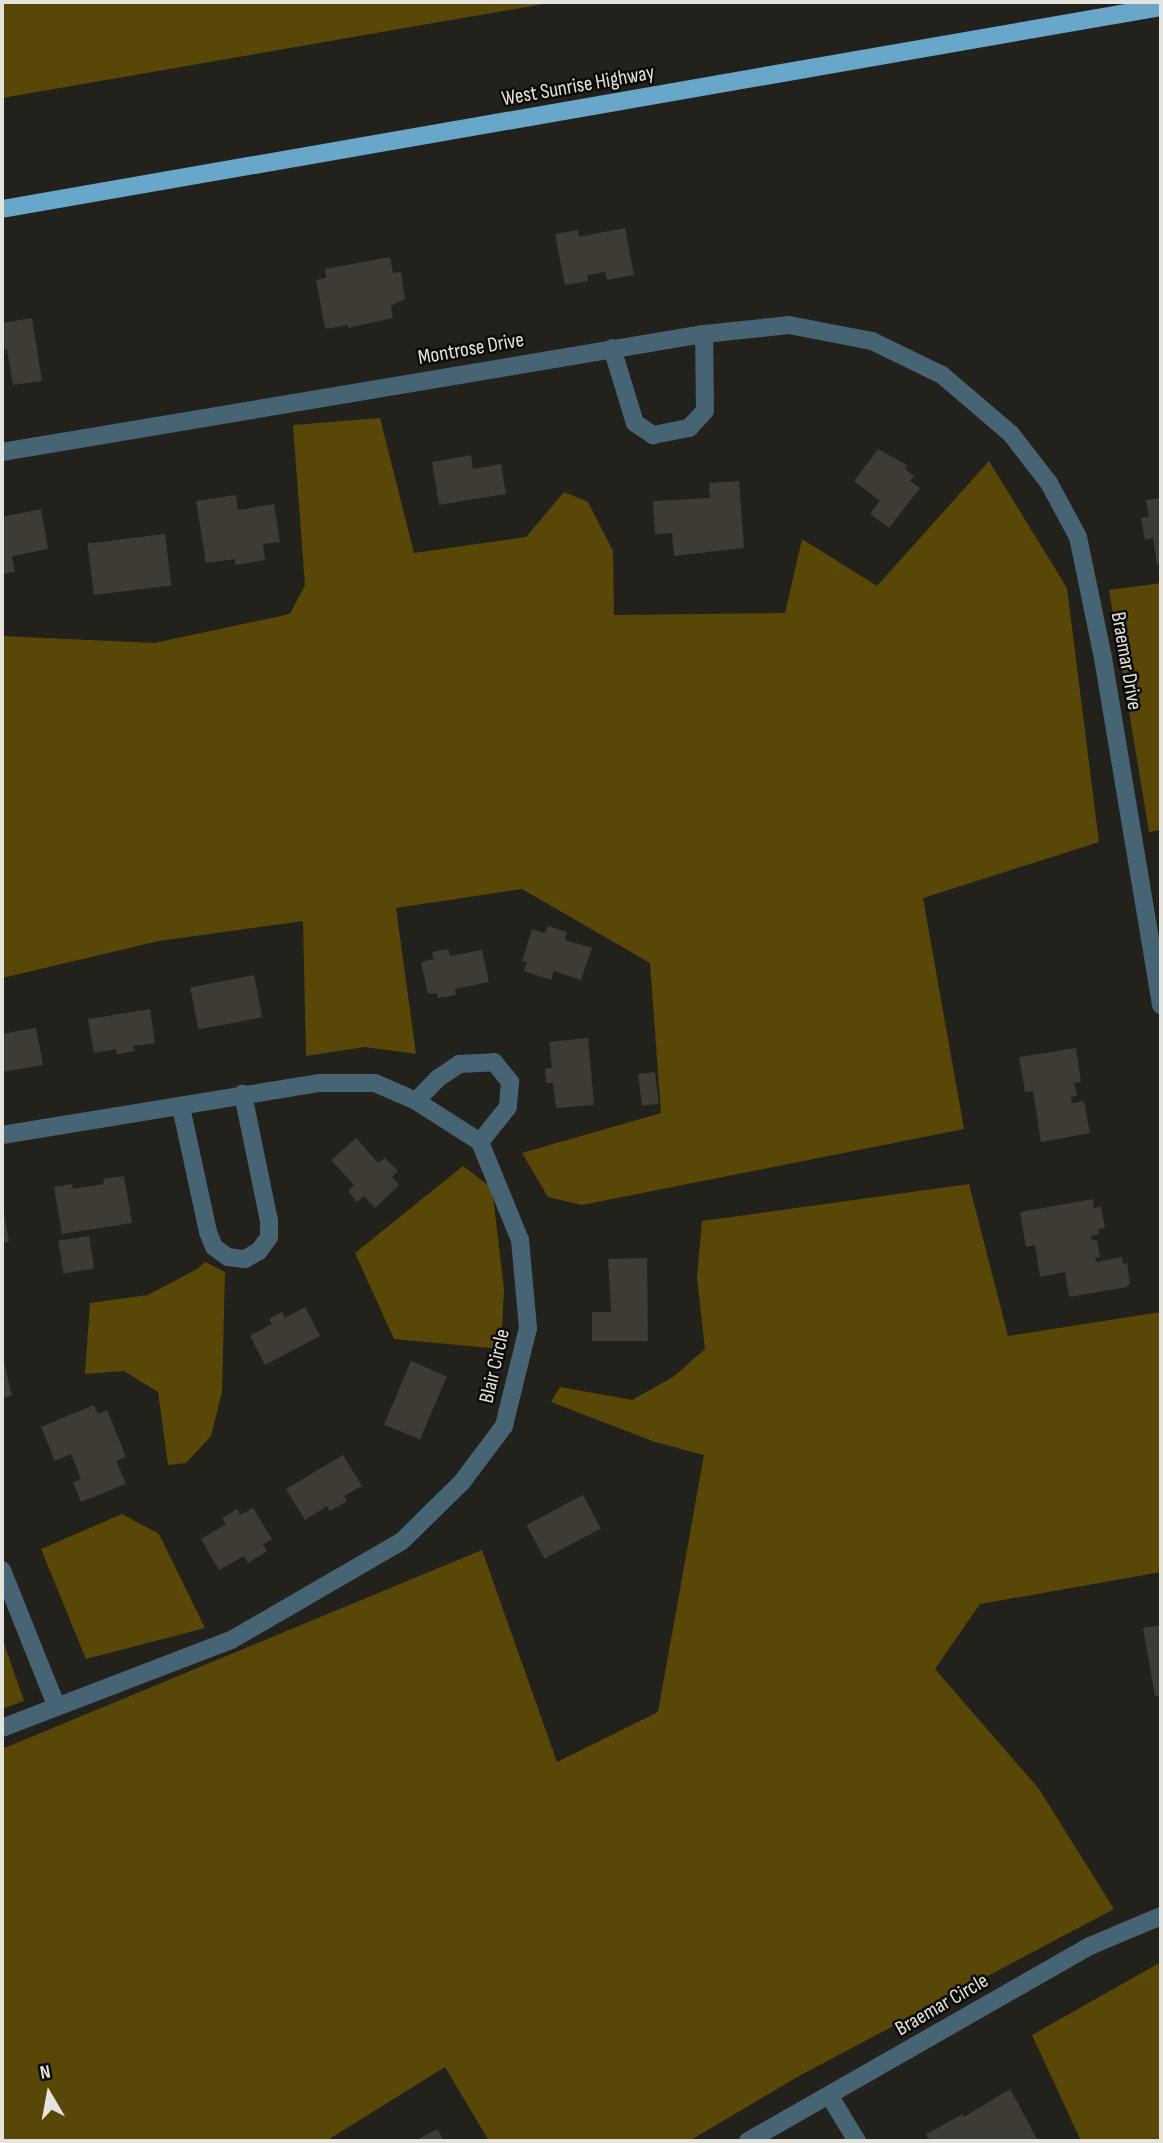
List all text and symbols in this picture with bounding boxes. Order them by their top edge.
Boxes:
street label: West Sunrise Highway [500,60,656,112]
street label: Montrose Drive [416,327,526,371]
street label: Braemar Drive [1105,610,1147,712]
street label: Blair Circle [474,1327,516,1405]
street label: Braemar Circle [891,1968,993,2042]
north arrow [14,2059,84,2129]
text: N [38,2061,52,2085]

